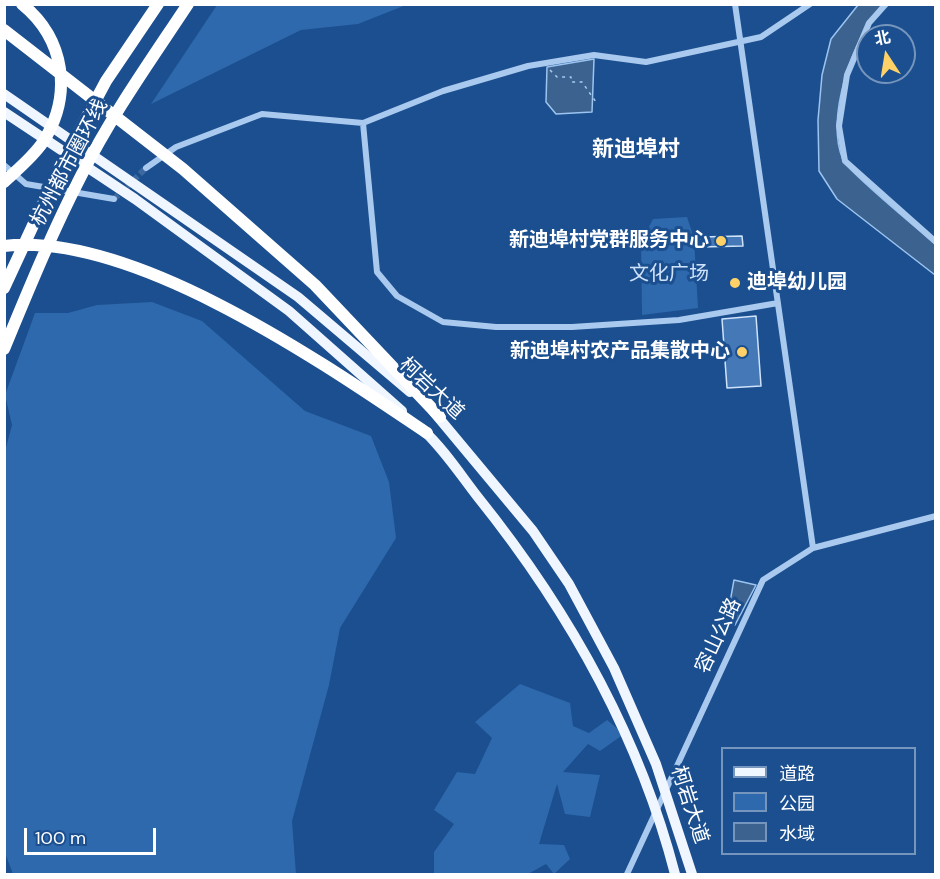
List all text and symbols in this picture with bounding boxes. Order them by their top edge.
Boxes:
north arrow [856,24,916,84]
text: 北 [873,26,893,50]
street label: 杭州都市圈环线 [27,96,113,230]
district label: 新迪埠村 [592,137,680,163]
place label: 新迪埠村党群服务中心 [509,229,709,253]
marker: 新迪埠村党群服务中心 [714,234,728,248]
park label: 文化广场 [629,263,709,287]
place label: 迪埠幼儿园 [747,271,847,295]
marker: 迪埠幼儿园 [728,276,742,290]
place label: 新迪埠村农产品集散中心 [510,340,730,364]
marker: 新迪埠村农产品集散中心 [735,345,749,359]
street label: 柯岩大道 [394,353,468,425]
street label: 容山公路 [691,595,747,677]
legend [721,747,916,855]
text: 道路 [779,762,815,786]
street label: 柯岩大道 [665,763,713,847]
text: 公园 [779,792,815,816]
scale bar [27,816,159,854]
text: 水域 [779,822,815,846]
text: 100 m [35,826,86,850]

